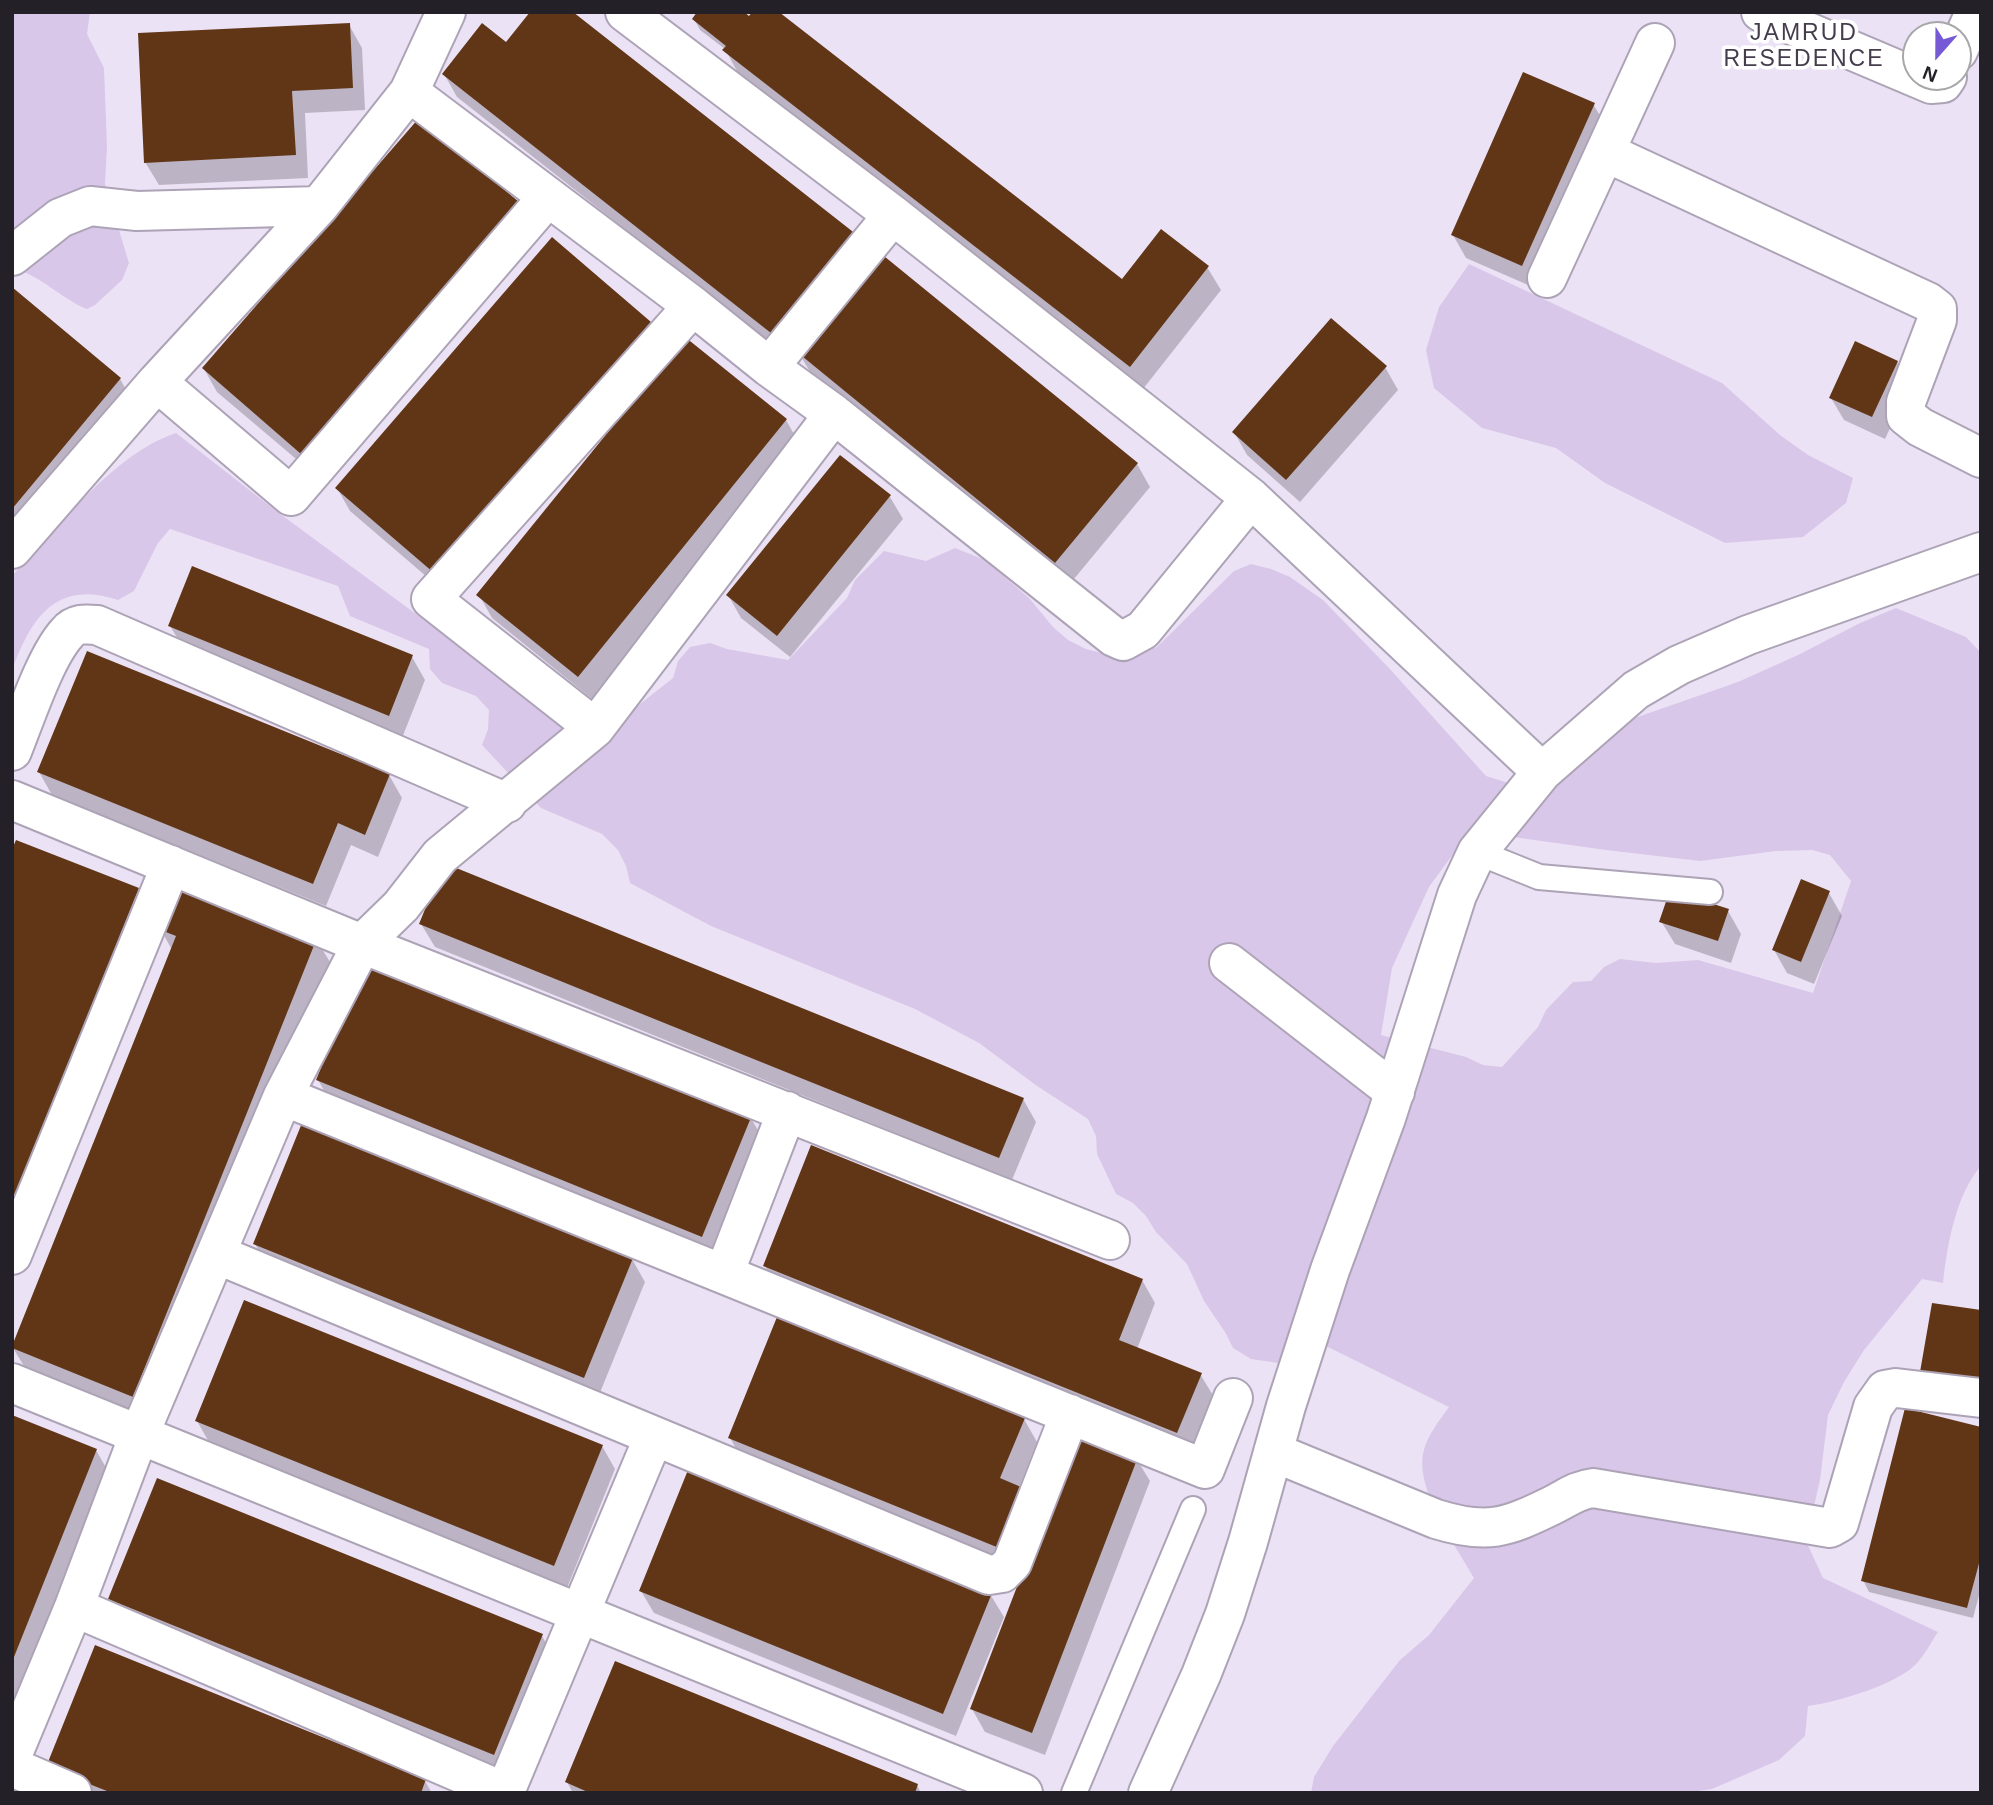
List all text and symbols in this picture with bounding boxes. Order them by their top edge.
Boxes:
district label: JAMRUD RESEDENCE [1725,20,1883,74]
north arrow [1902,21,1972,91]
text: N [1920,62,1940,86]

